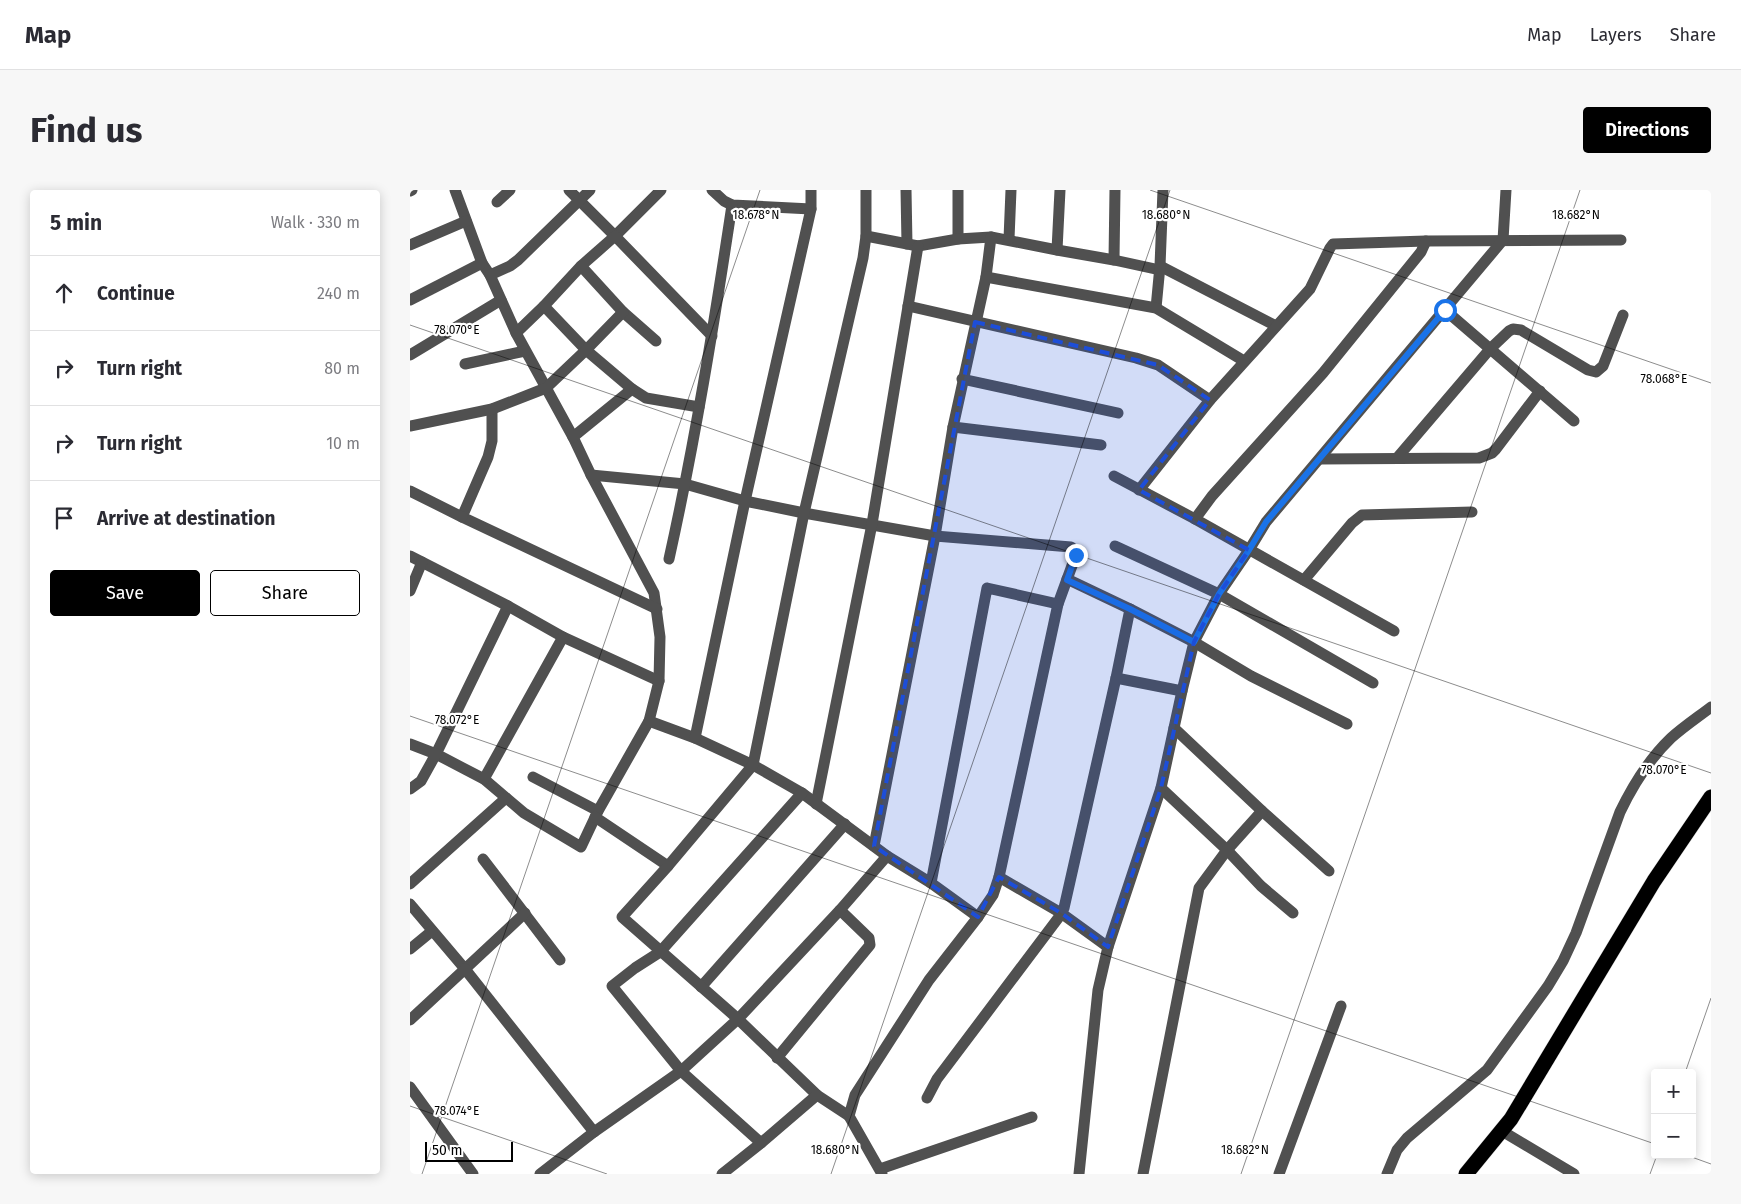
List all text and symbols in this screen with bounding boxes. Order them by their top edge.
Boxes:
text: Map [25,21,71,49]
text: Map [1527,24,1562,46]
text: Layers [1590,24,1642,46]
text: Share [1670,24,1716,46]
button: Directions [1583,107,1711,153]
text: Find us [30,109,142,151]
text: 18.678°N [733,208,779,222]
text: 18.680°N [1142,208,1190,222]
text: 18.682°N [1552,208,1600,222]
text: 5 min [50,210,102,236]
text: Walk · 330 m [271,213,360,232]
icon: ahead [50,279,78,307]
text: Continue [97,282,175,305]
text: 240 m [317,284,360,303]
route start [1434,299,1457,322]
text: 78.070°E [434,323,480,337]
icon: right [50,354,78,382]
text: Turn right [97,357,182,380]
text: 80 m [324,359,360,378]
text: 78.068°E [1641,372,1687,386]
icon: right [50,429,78,457]
text: Turn right [97,432,182,455]
text: 10 m [326,434,360,453]
icon: arrive [50,504,78,532]
text: Arrive at destination [97,507,276,530]
route end [1065,544,1088,567]
button: Save [50,570,200,616]
button: Share [210,570,360,616]
text: 78.072°E [435,713,479,727]
text: 78.070°E [1641,763,1687,777]
map controls [1651,1069,1696,1159]
button: + [1651,1069,1696,1114]
text: 78.074°E [435,1104,479,1118]
button: − [1651,1114,1696,1159]
scale bar [425,1139,512,1162]
text: 50 m [432,1142,463,1159]
text: 18.680°N [811,1143,859,1157]
text: 18.682°N [1221,1143,1269,1157]

